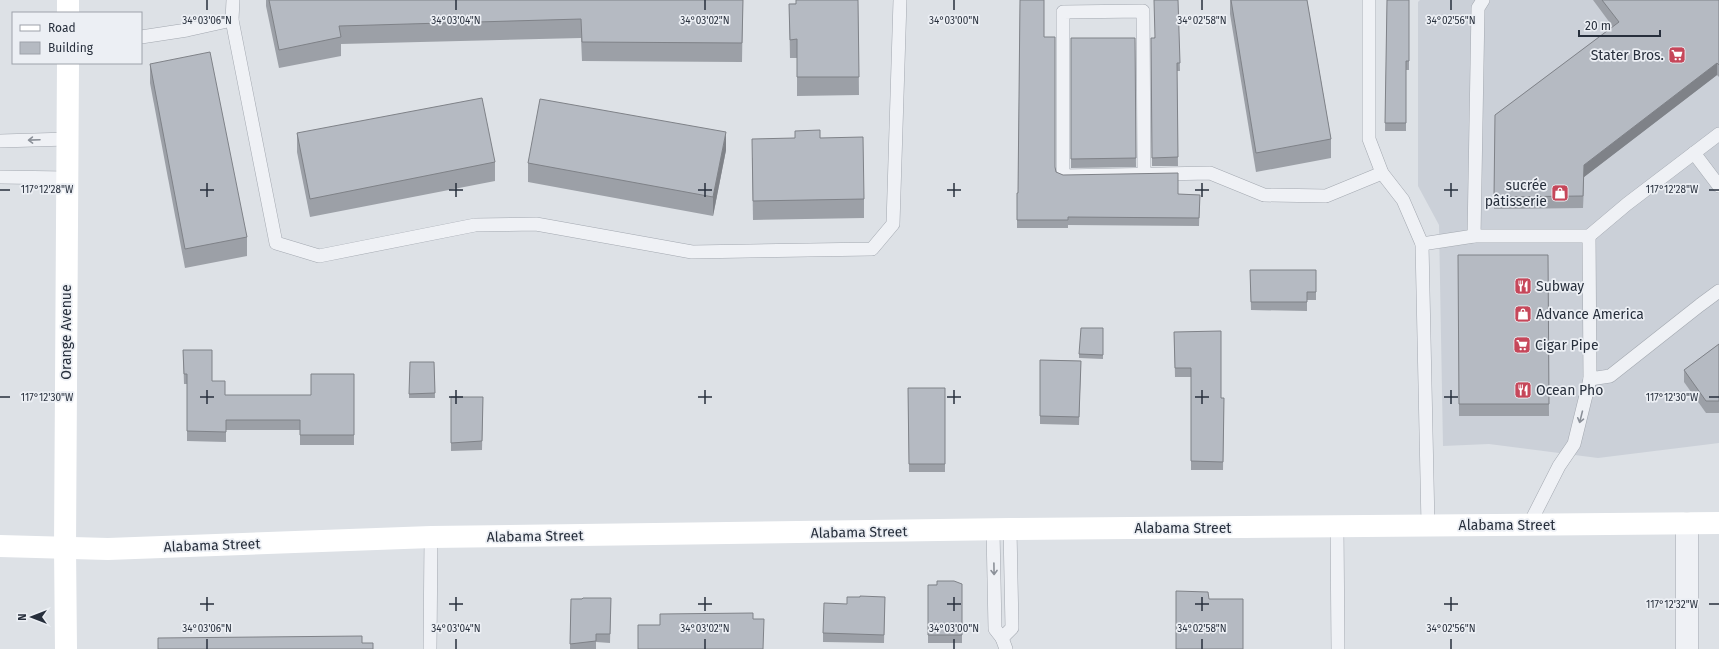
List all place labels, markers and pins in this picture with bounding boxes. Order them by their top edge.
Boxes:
supermarket icon: Stater Bros. [1667,45,1687,65]
place label: Stater Bros. [1591,47,1664,64]
place label: sucrée pâtisserie [1485,177,1547,210]
shop icon: sucrée pâtisserie [1550,183,1570,203]
restaurant icon: Subway [1513,276,1533,296]
place label: Subway [1536,278,1584,295]
shop icon: Advance America [1513,304,1533,324]
place label: Advance America [1536,306,1644,323]
supermarket icon: Cigar Pipe [1512,335,1532,355]
place label: Cigar Pipe [1535,337,1599,354]
restaurant icon: Ocean Pho [1513,380,1533,400]
place label: Ocean Pho [1536,382,1603,399]

